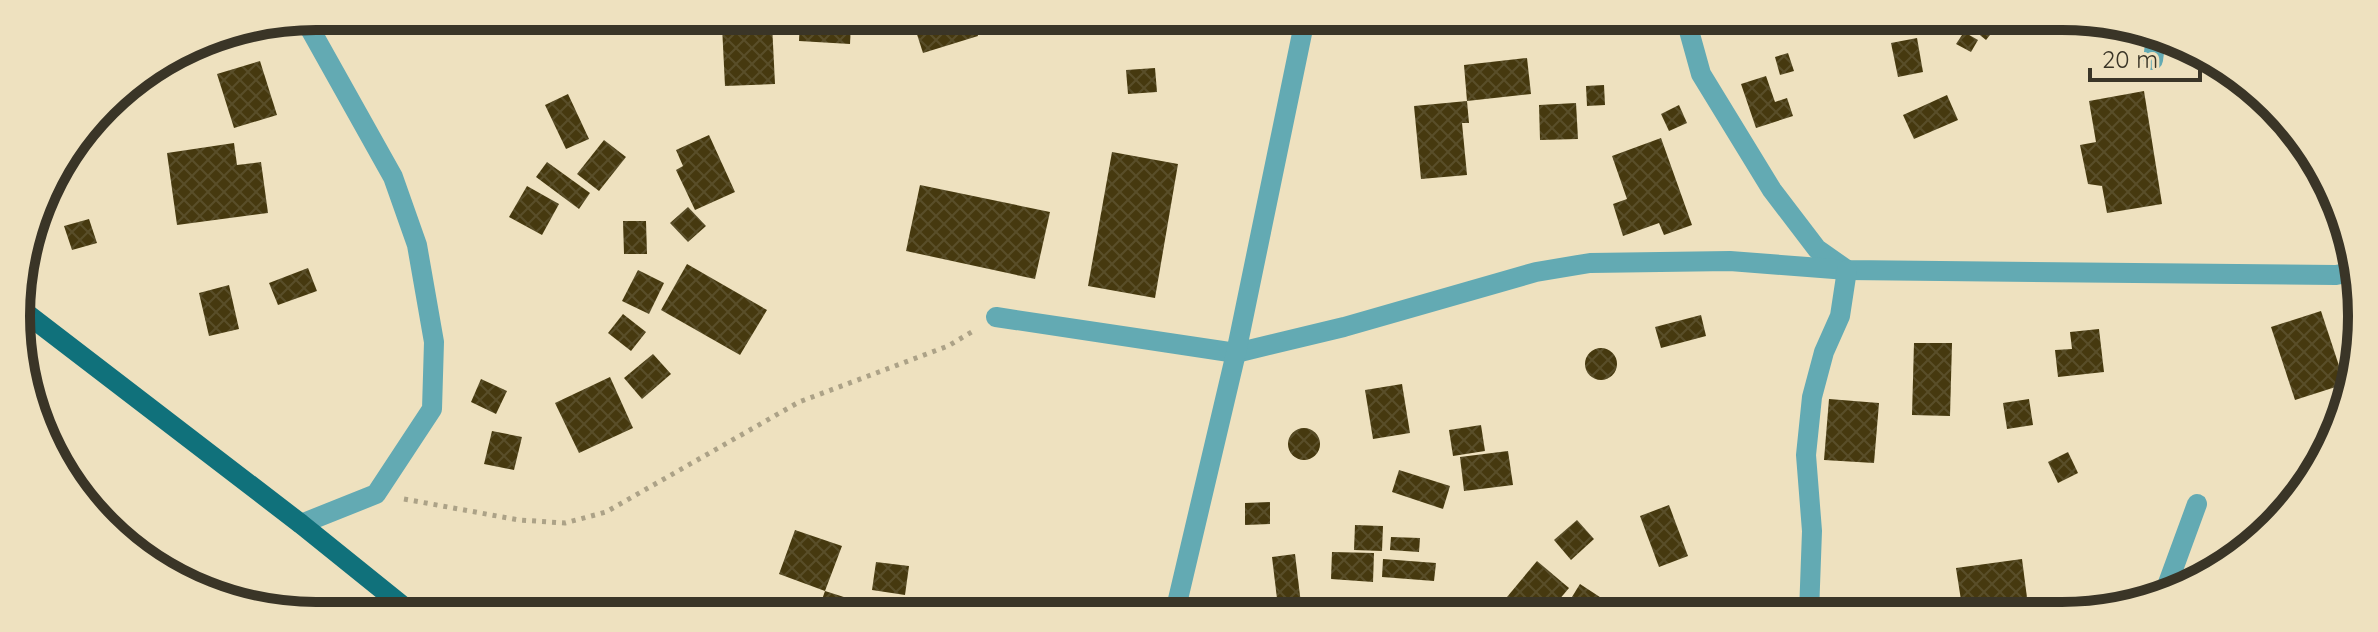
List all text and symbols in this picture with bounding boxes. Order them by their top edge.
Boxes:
scale bar [2090,32,2200,82]
text: 20 m [2102,44,2158,74]

